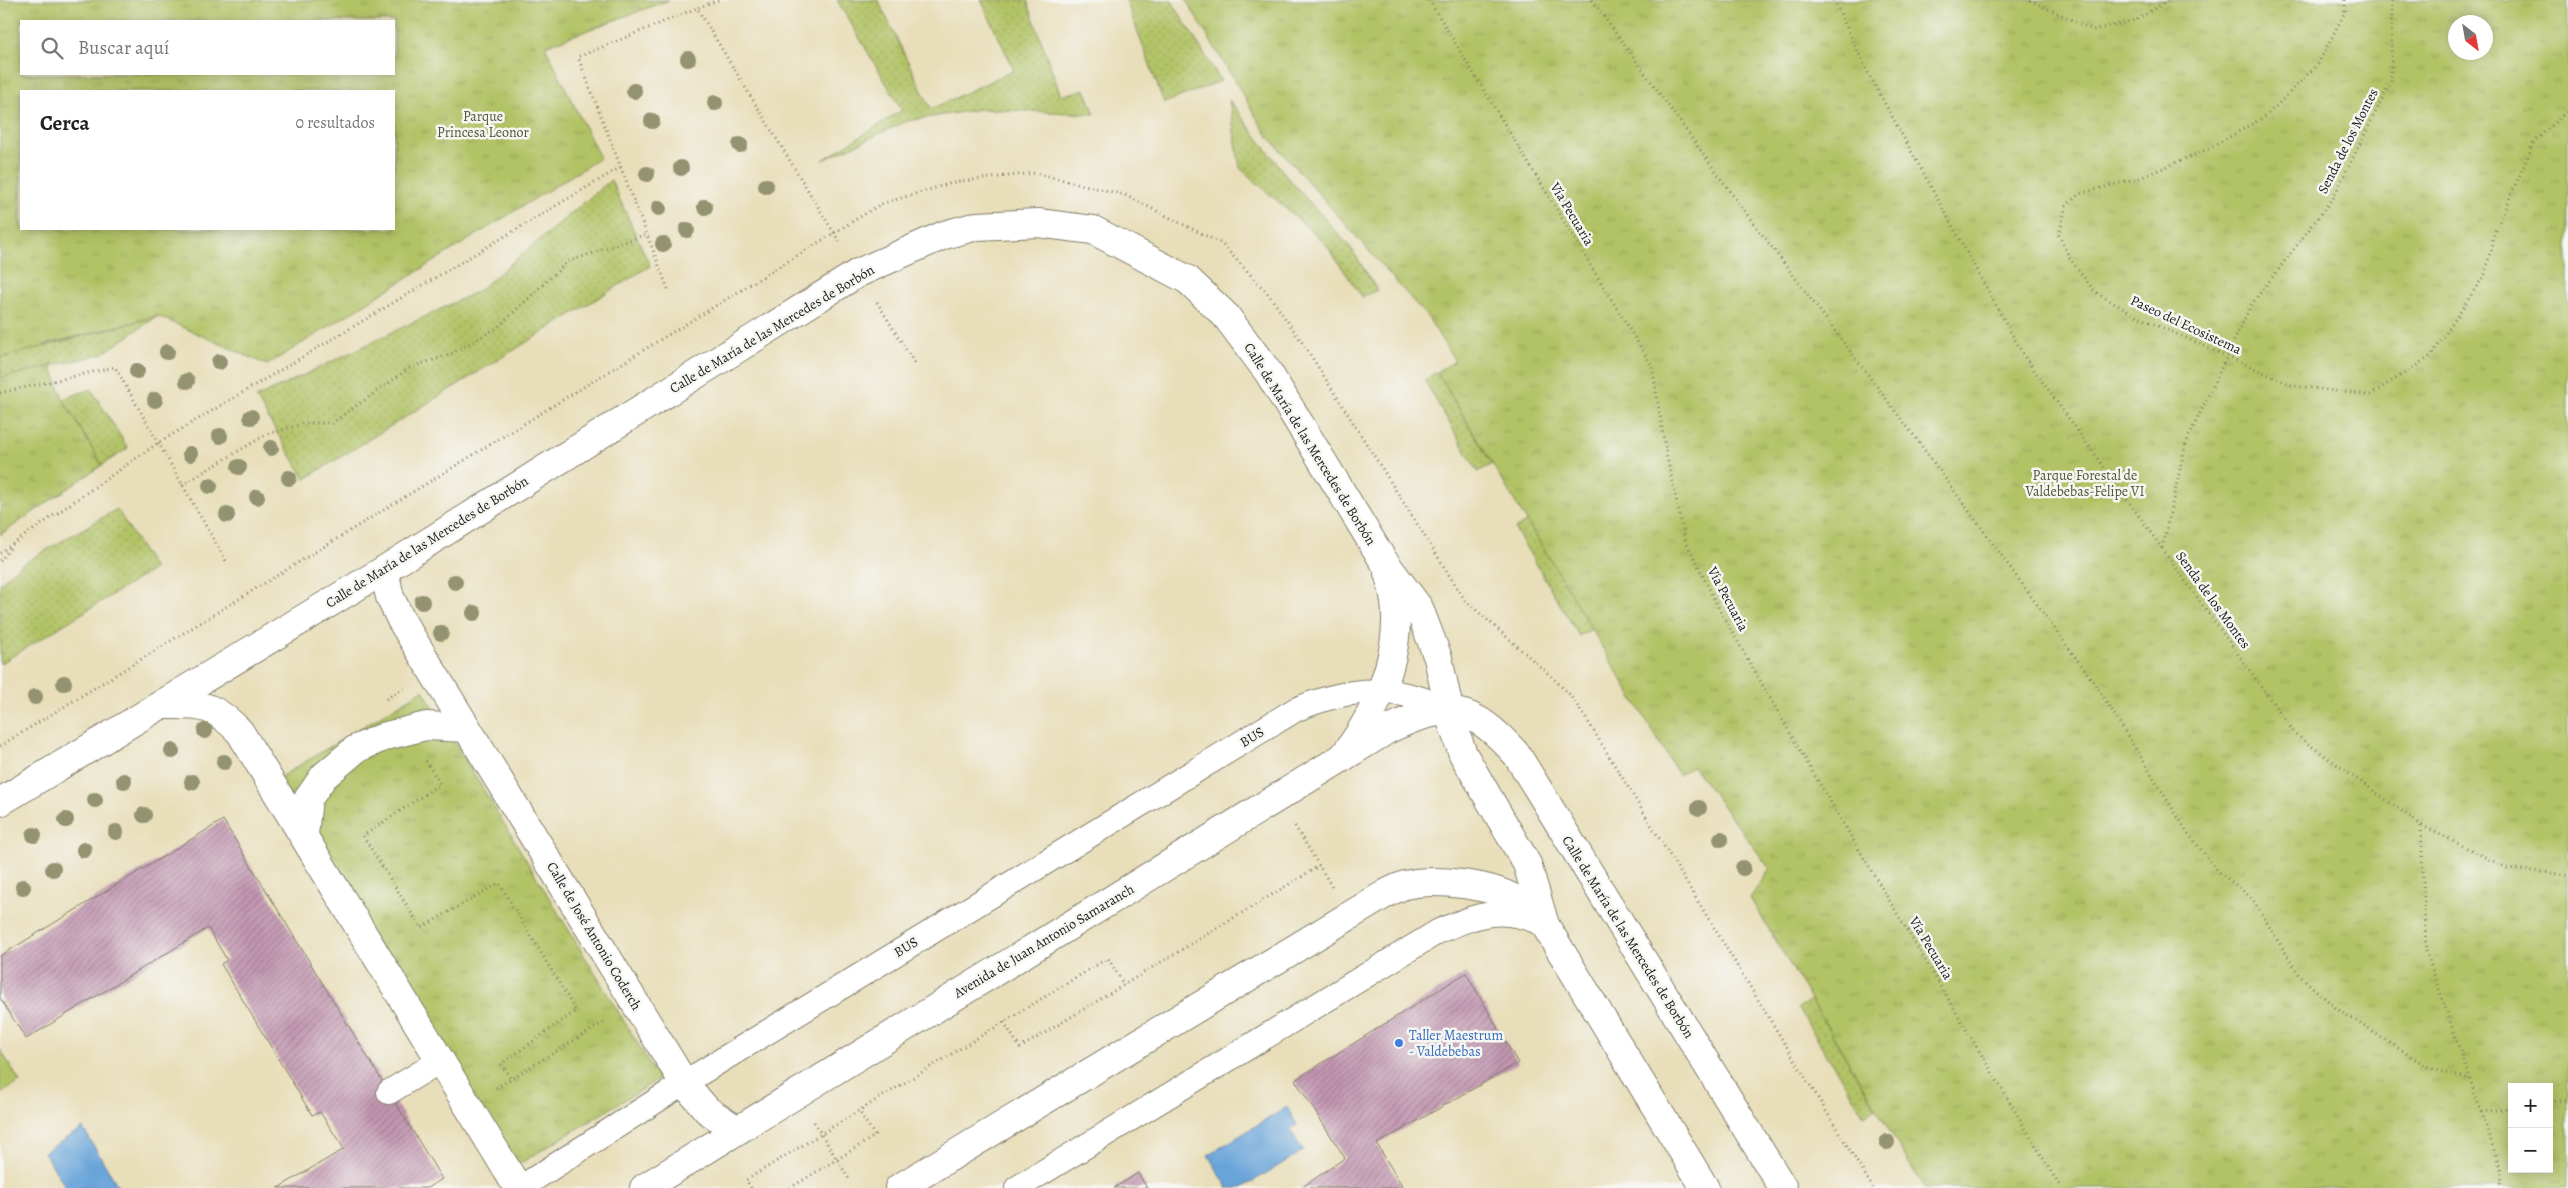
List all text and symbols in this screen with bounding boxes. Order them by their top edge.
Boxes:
north arrow [2448,15,2493,60]
search box [20,20,395,75]
icon: search [38,34,66,62]
text: Buscar aquí [78,35,169,61]
street label: Senda de los Montes [2313,85,2383,197]
park label: Parque Princesa Leonor [437,107,530,142]
text: Cerca [40,109,90,137]
text: 0 resultados [295,112,375,134]
street label: Vía Pecuaria [1545,178,1599,249]
street label: Calle de María de las Mercedes de Borbón [666,260,878,398]
street label: Paseo del Ecosistema [2127,291,2245,359]
street label: Calle de María de las Mercedes de Borbón [1240,339,1381,549]
park label: Parque Forestal de Valdebebas-Felipe VI [2025,466,2144,501]
street label: Calle de María de las Mercedes de Borbón [322,471,532,612]
street label: Senda de los Montes [2171,547,2255,653]
street label: Vía Pecuaria [1703,563,1753,635]
street label: BUS [1236,722,1268,752]
street label: Calle de María de las Mercedes de Borbón [1558,832,1699,1042]
street label: Calle de José Antonio Coderch [542,858,646,1014]
street label: Avenida de Juan Antonio Samaranch [950,879,1138,1003]
street label: Vía Pecuaria [1904,912,1958,983]
street label: BUS [890,932,922,962]
place label: Taller Maestrum - Valdebebas [1409,1026,1503,1061]
marker: Taller Maestrum - Valdebebas [1393,1037,1405,1049]
map controls [2508,1083,2553,1173]
button: + [2508,1083,2553,1128]
button: − [2508,1128,2553,1173]

